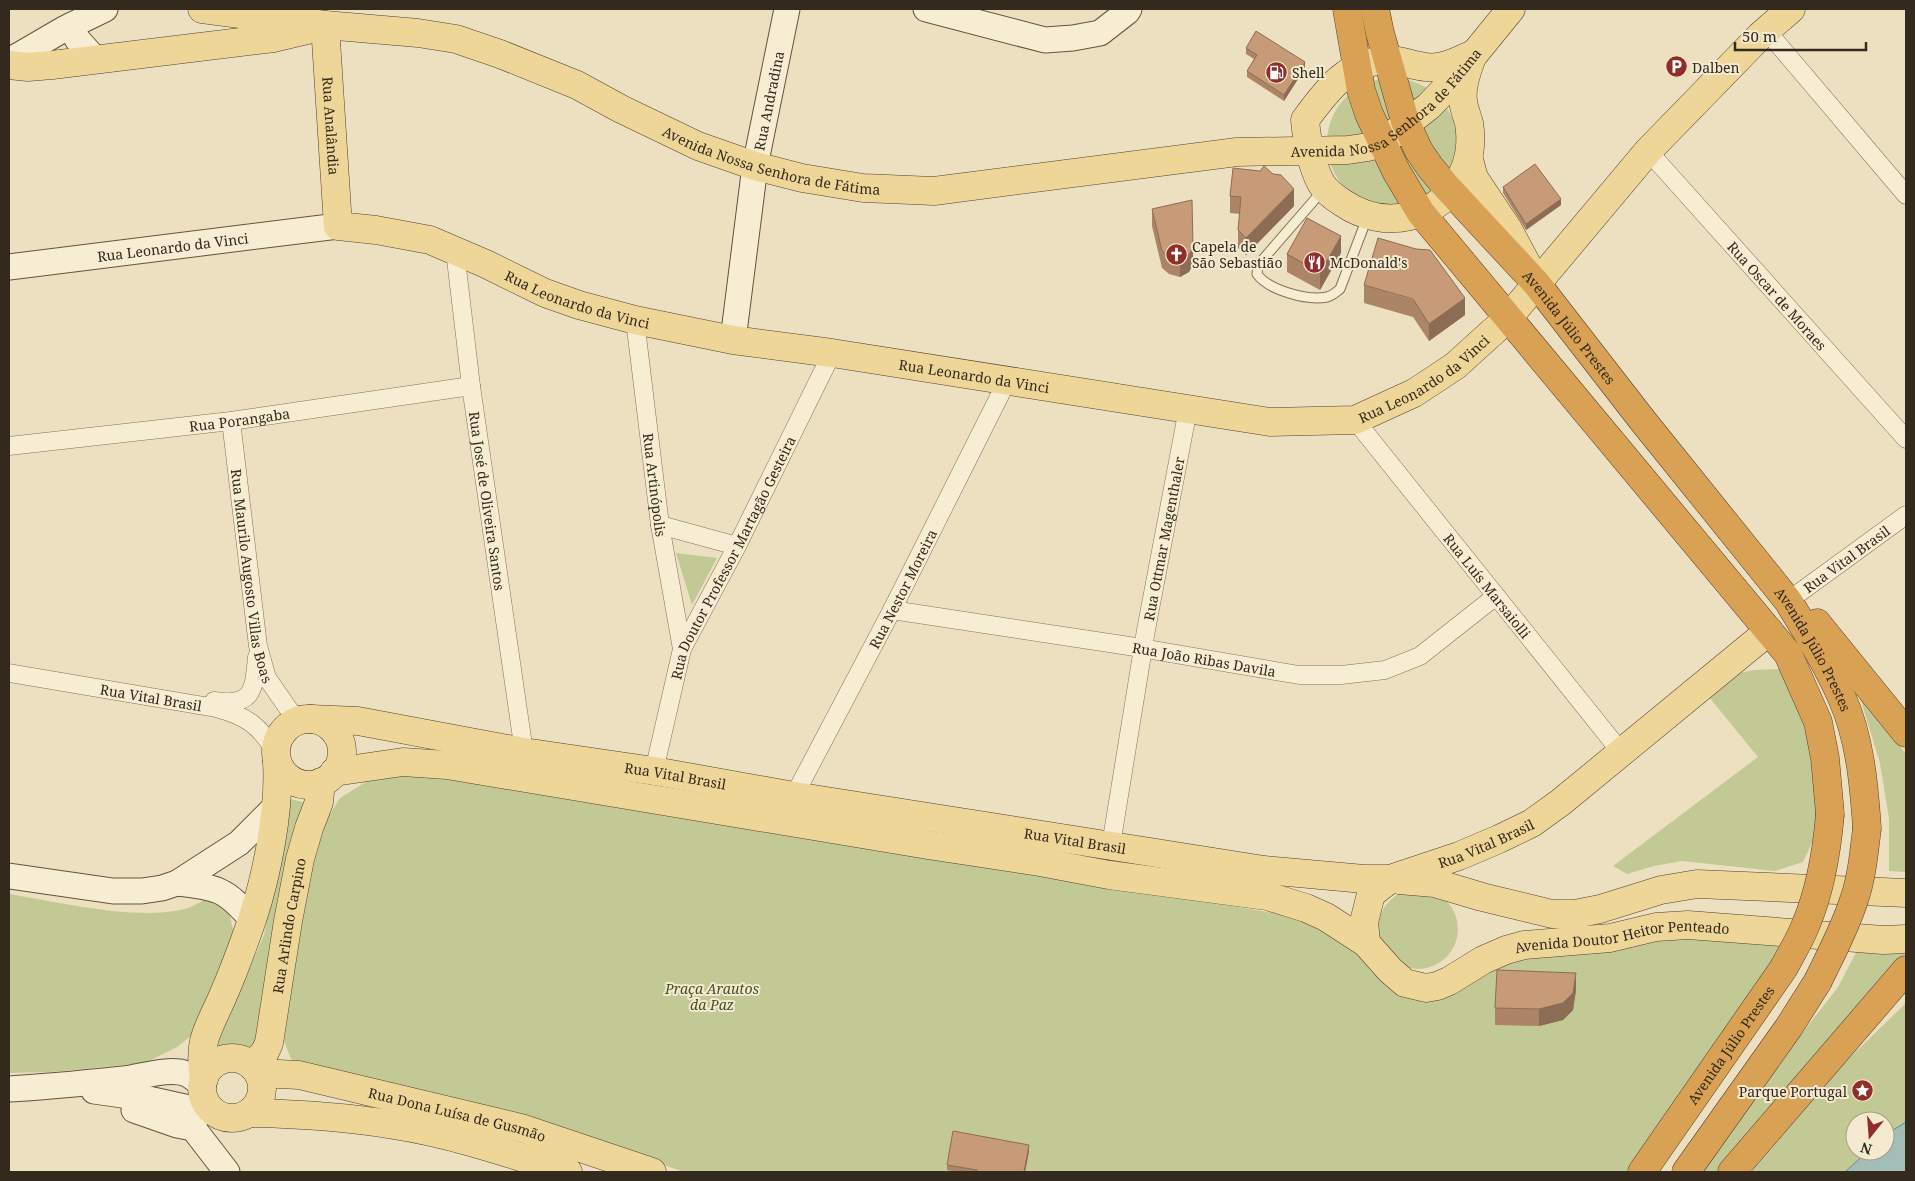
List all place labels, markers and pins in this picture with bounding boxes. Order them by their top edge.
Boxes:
parking icon: Dalben [1664,55,1688,79]
place label: Dalben [1692,58,1740,77]
fuel station icon: Shell [1264,60,1288,84]
place label: Shell [1292,63,1325,82]
place label: Capela de São Sebastião [1192,237,1282,272]
church icon: Capela de São Sebastião [1164,242,1188,266]
restaurant icon: McDonald's [1302,250,1326,274]
place label: McDonald's [1330,253,1408,272]
place icon: Parque Portugal [1851,1079,1875,1103]
place label: Parque Portugal [1739,1082,1848,1101]

